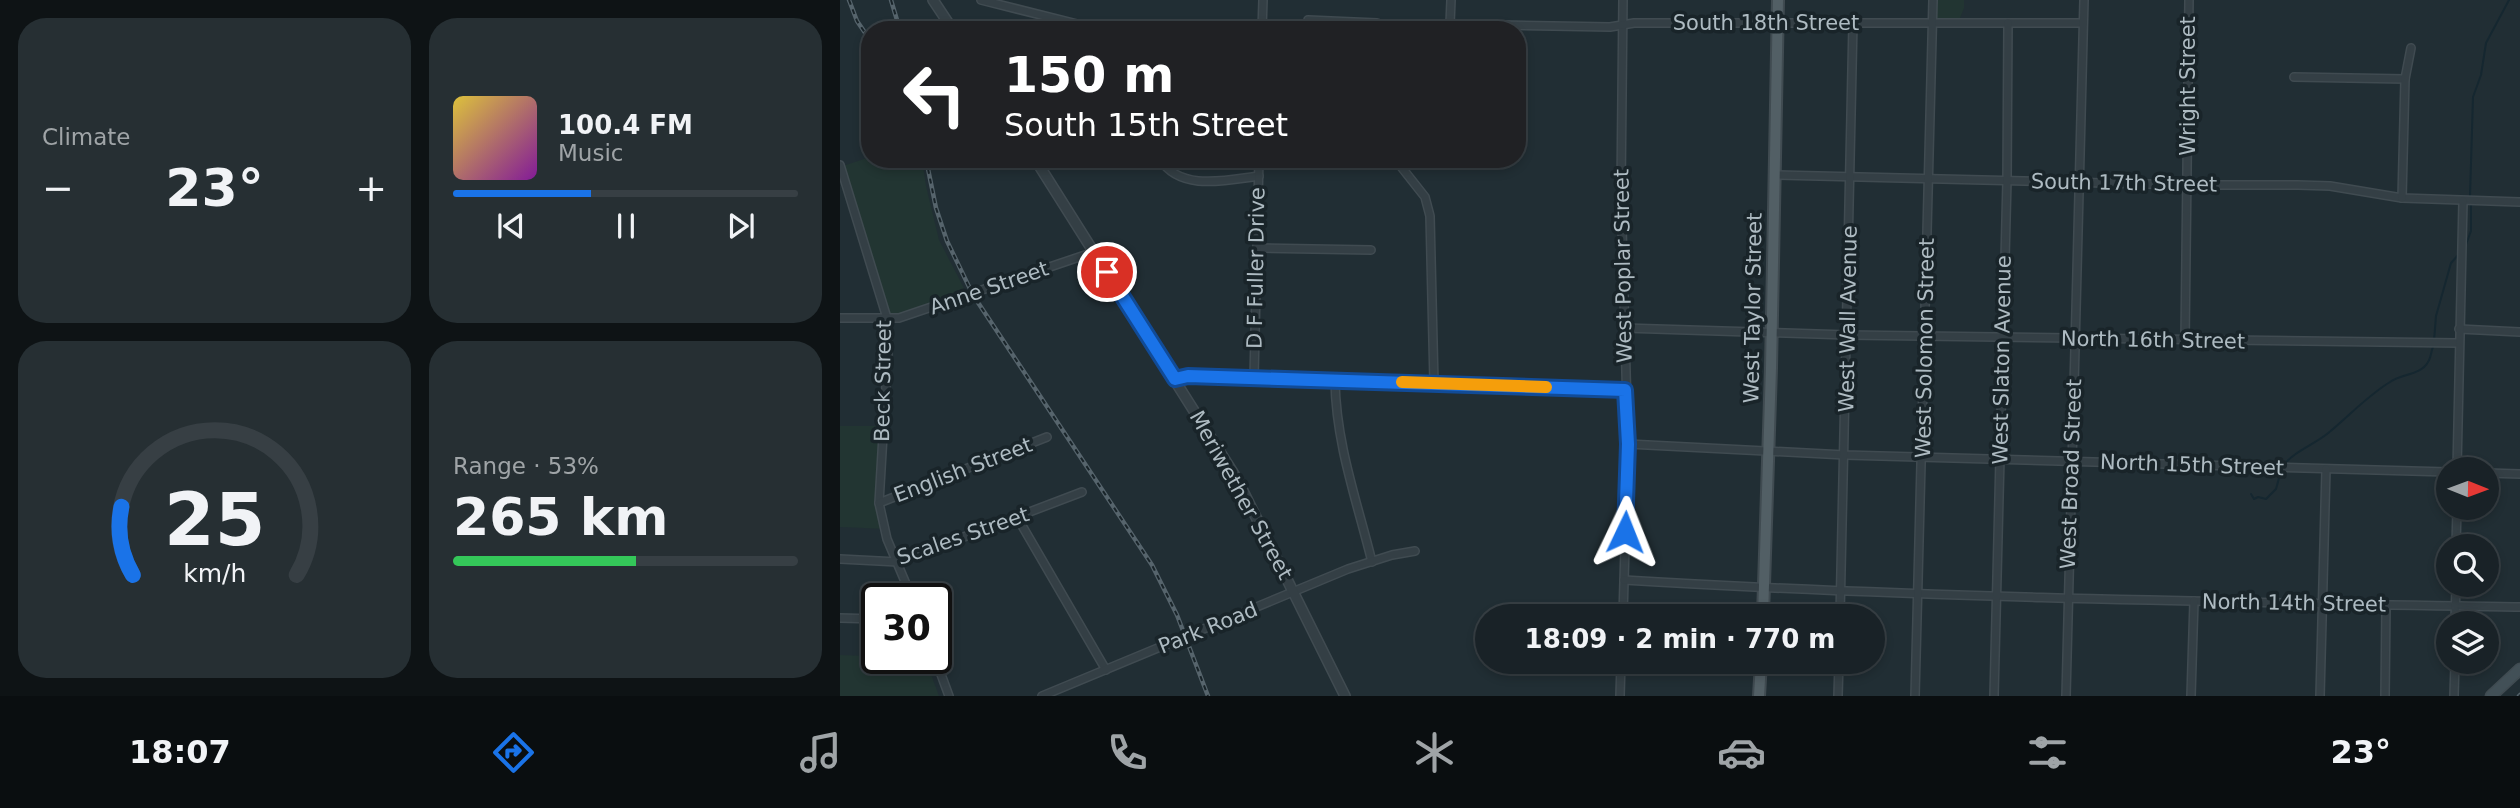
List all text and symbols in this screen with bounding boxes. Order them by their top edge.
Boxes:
street label: South 18th Street [1673,11,1859,35]
street label: Wright Street [2176,16,2200,156]
text: 150 m [1004,47,1174,104]
icon: left [889,49,980,140]
text: South 15th Street [1004,106,1288,144]
text: 100.4 FM [558,110,693,140]
text: Climate [42,124,131,150]
text: Music [558,140,623,166]
text: 23° [165,158,264,218]
text: − [42,166,74,210]
text: + [355,166,387,210]
street label: West Poplar Street [1609,169,1637,363]
street label: South 17th Street [2031,169,2217,197]
street label: D F Fuller Drive [1243,187,1269,349]
icon: previous [492,207,530,245]
icon: pause [607,207,645,245]
icon: next [722,207,760,245]
street label: West Taylor Street [1739,212,1767,404]
street label: West Wall Avenue [1834,225,1862,413]
street label: West Solomon Street [1911,238,1939,458]
pin [1077,242,1137,302]
icon: arrive [1088,253,1126,291]
street label: West Slaton Avenue [1988,255,2016,465]
street label: Anne Street [926,256,1052,320]
street label: Beck Street [870,320,896,442]
street label: North 16th Street [2061,326,2245,354]
street label: West Broad Street [2056,378,2086,570]
street label: Meriwether Street [1185,406,1297,584]
street label: English Street [890,433,1036,507]
street label: North 15th Street [2100,450,2284,480]
text: Range · 53% [453,453,599,479]
north arrow [2436,457,2499,520]
map controls [2436,457,2499,674]
text: 25 [164,478,265,563]
text: 265 km [453,487,668,547]
position arrow [1588,495,1662,569]
street label: Scales Street [894,502,1032,570]
button: search [2436,534,2499,597]
text: km/h [183,559,246,588]
speed limit sign: 30 [861,583,952,674]
street label: North 14th Street [2202,589,2386,617]
street label: Park Road [1155,597,1261,659]
button: layers [2436,611,2499,674]
text: 18:09 · 2 min · 770 m [1525,624,1835,654]
icon: directions [489,728,538,777]
icon: music [796,728,845,777]
icon: phone [1103,728,1152,777]
icon: climate [1410,728,1459,777]
icon: car [1717,728,1766,777]
icon: filters [2023,728,2072,777]
text: 18:07 [129,733,231,771]
text: 23° [2330,733,2391,771]

